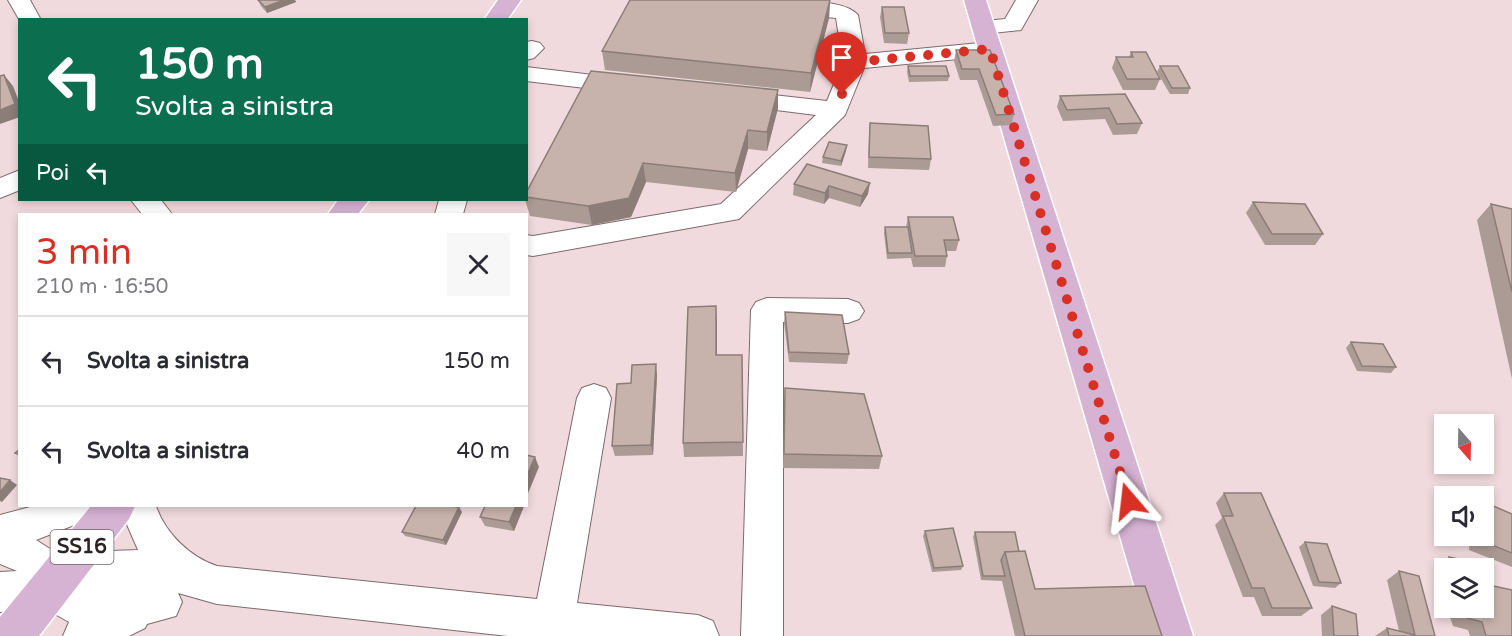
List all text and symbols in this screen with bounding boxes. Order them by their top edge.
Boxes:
pin [816,32,867,94]
text: 150 m [135,39,264,90]
icon: arrive [825,41,858,74]
icon: left [36,42,114,120]
text: Svolta a sinistra [135,90,334,123]
icon: left [81,156,114,189]
text: Poi [36,160,69,186]
text: 3 min [36,231,132,274]
button: close [447,233,510,296]
text: 210 m · 16:50 [36,275,168,299]
icon: left [36,345,69,378]
text: Svolta a sinistra [87,348,249,374]
text: 150 m [443,348,510,374]
north arrow [1434,414,1494,474]
map controls [1434,414,1494,618]
icon: left [36,435,69,468]
text: Svolta a sinistra [87,438,249,464]
text: 40 m [456,438,510,464]
position arrow [1097,469,1161,533]
button: sound [1434,486,1494,546]
road number: SS16 [50,530,113,564]
button: layers [1434,558,1494,618]

